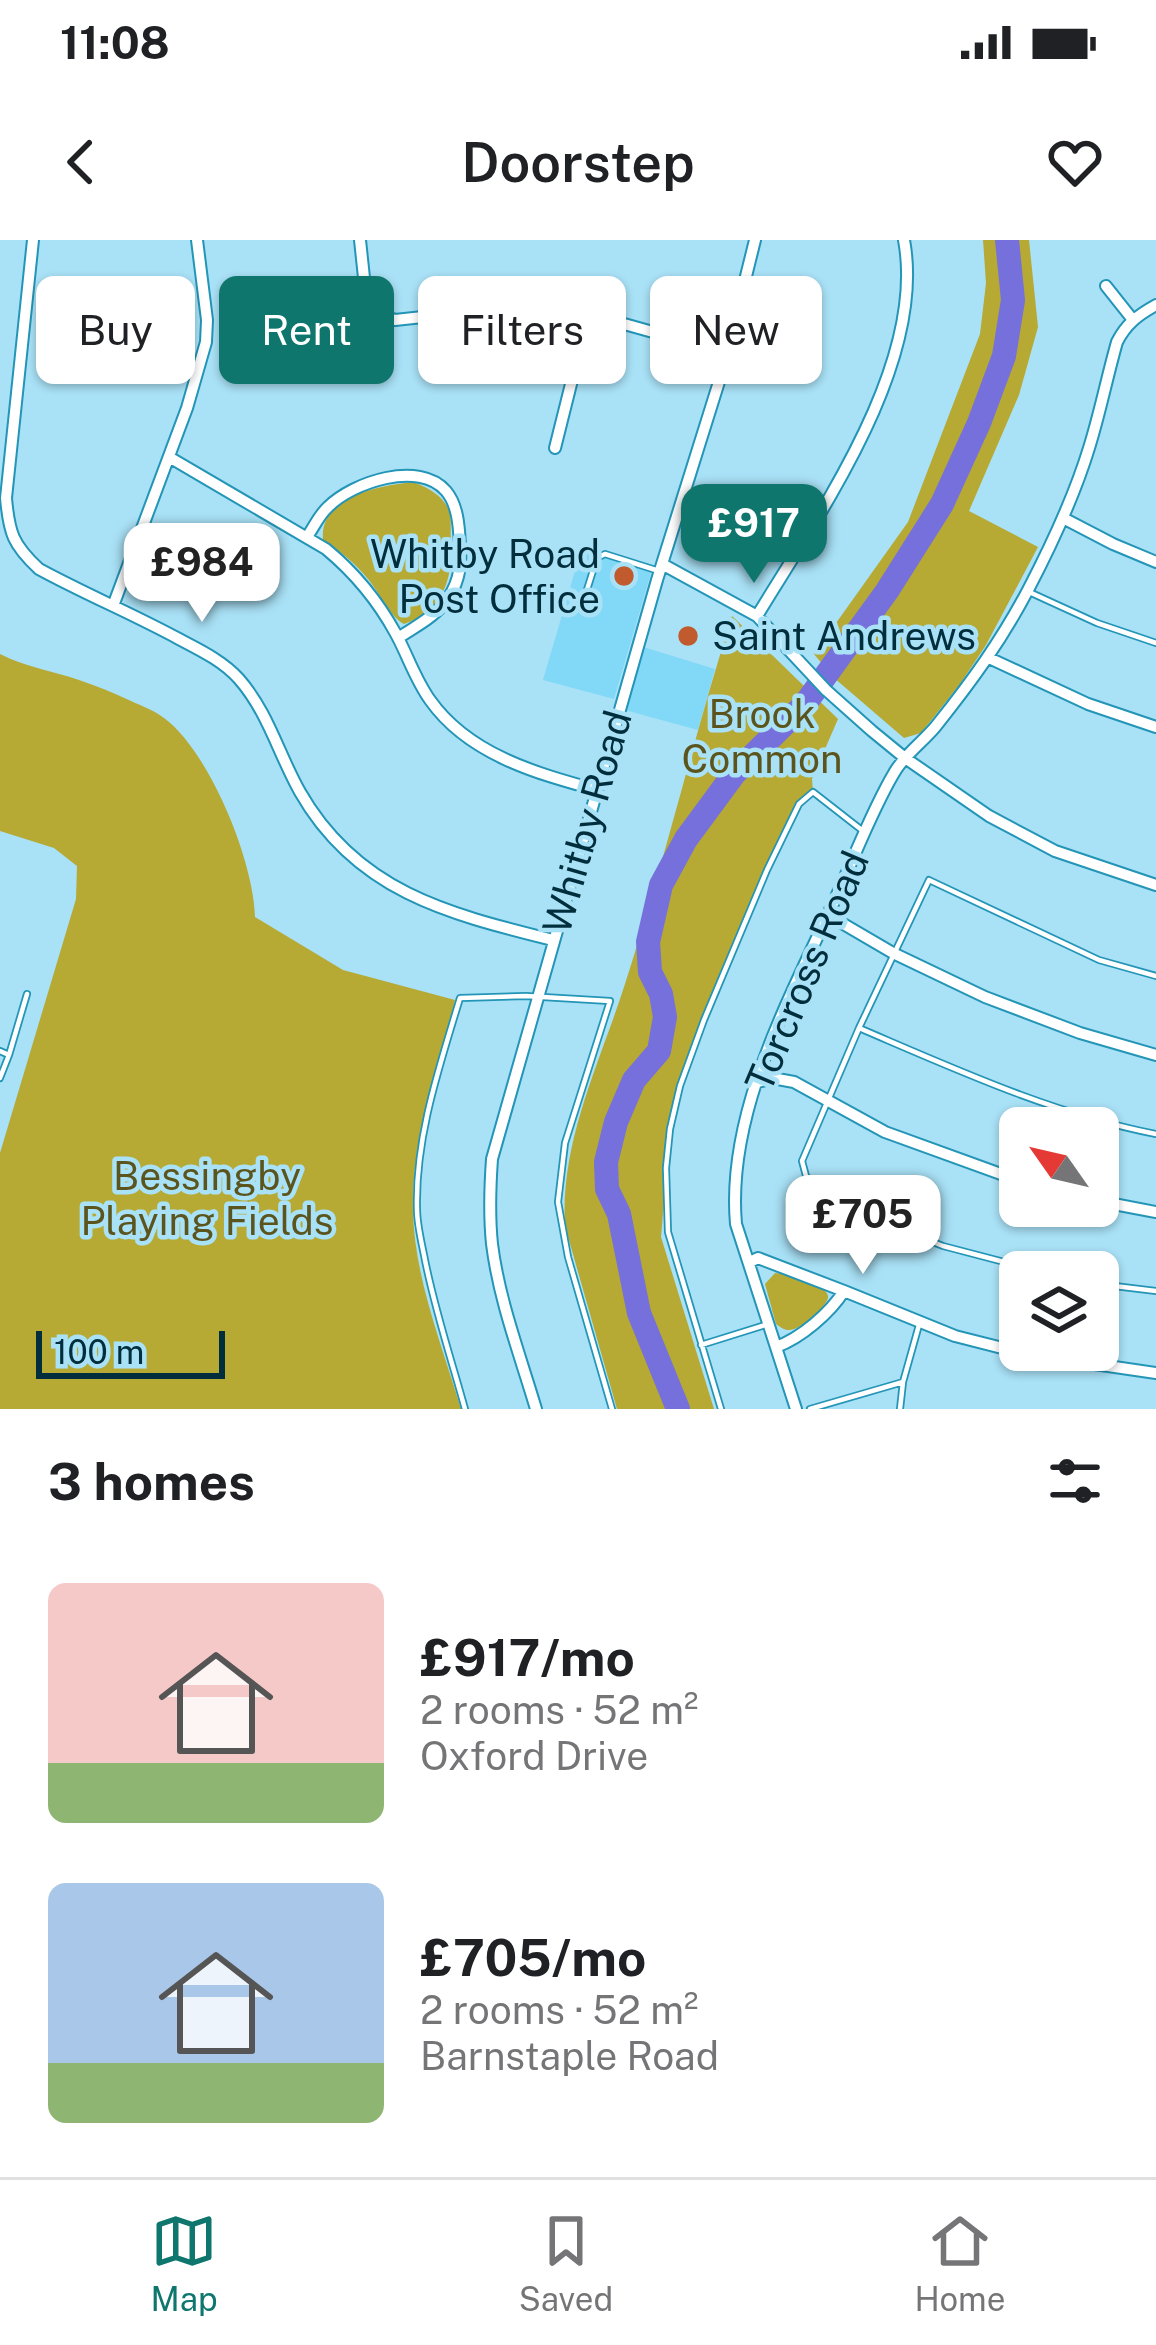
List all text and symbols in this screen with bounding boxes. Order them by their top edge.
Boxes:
text: 11:08 [60,16,170,69]
icon: back [48,129,114,195]
icon: heart [1042,129,1108,195]
text: Doorstep [461,131,695,194]
chip: Buy [36,276,195,384]
chip: Rent [219,276,394,384]
chip: Filters [418,276,626,384]
chip: New [650,276,822,384]
pin: £917 [683,484,825,586]
text: £917 [708,500,800,546]
pin: £984 [131,523,273,625]
place label: Whitby Road Post Office [370,531,600,622]
text: £984 [151,539,253,585]
marker: Whitby Road Post Office [611,563,637,589]
place label: Saint Andrews [712,613,976,659]
marker: Saint Andrews [675,623,701,649]
park label: Brook Common [682,691,842,782]
street label: Whitby Road [533,705,641,939]
street label: Torcross Road [736,844,878,1098]
north arrow [999,1107,1119,1227]
map controls [999,1107,1119,1371]
park label: Bessingby Playing Fields [80,1153,334,1244]
pin: £705 [792,1175,934,1277]
text: £705 [813,1191,913,1237]
button: layers [999,1251,1119,1371]
scale bar [36,1325,225,1378]
text: 100 m [54,1333,144,1371]
icon: filters [1042,1448,1108,1514]
text: 3 homes [48,1452,255,1511]
text: £917/mo [420,1628,635,1687]
icon: home [144,1631,288,1775]
text: 2 rooms · 52 m² [420,1687,698,1733]
text: Oxford Drive [420,1733,648,1779]
text: £705/mo [420,1928,646,1987]
icon: home [144,1931,288,2075]
text: 2 rooms · 52 m² [420,1987,698,2033]
text: Barnstaple Road [420,2033,719,2079]
tab: Map [151,2208,218,2318]
tab: Saved [519,2208,613,2318]
tab: Home [914,2208,1005,2318]

